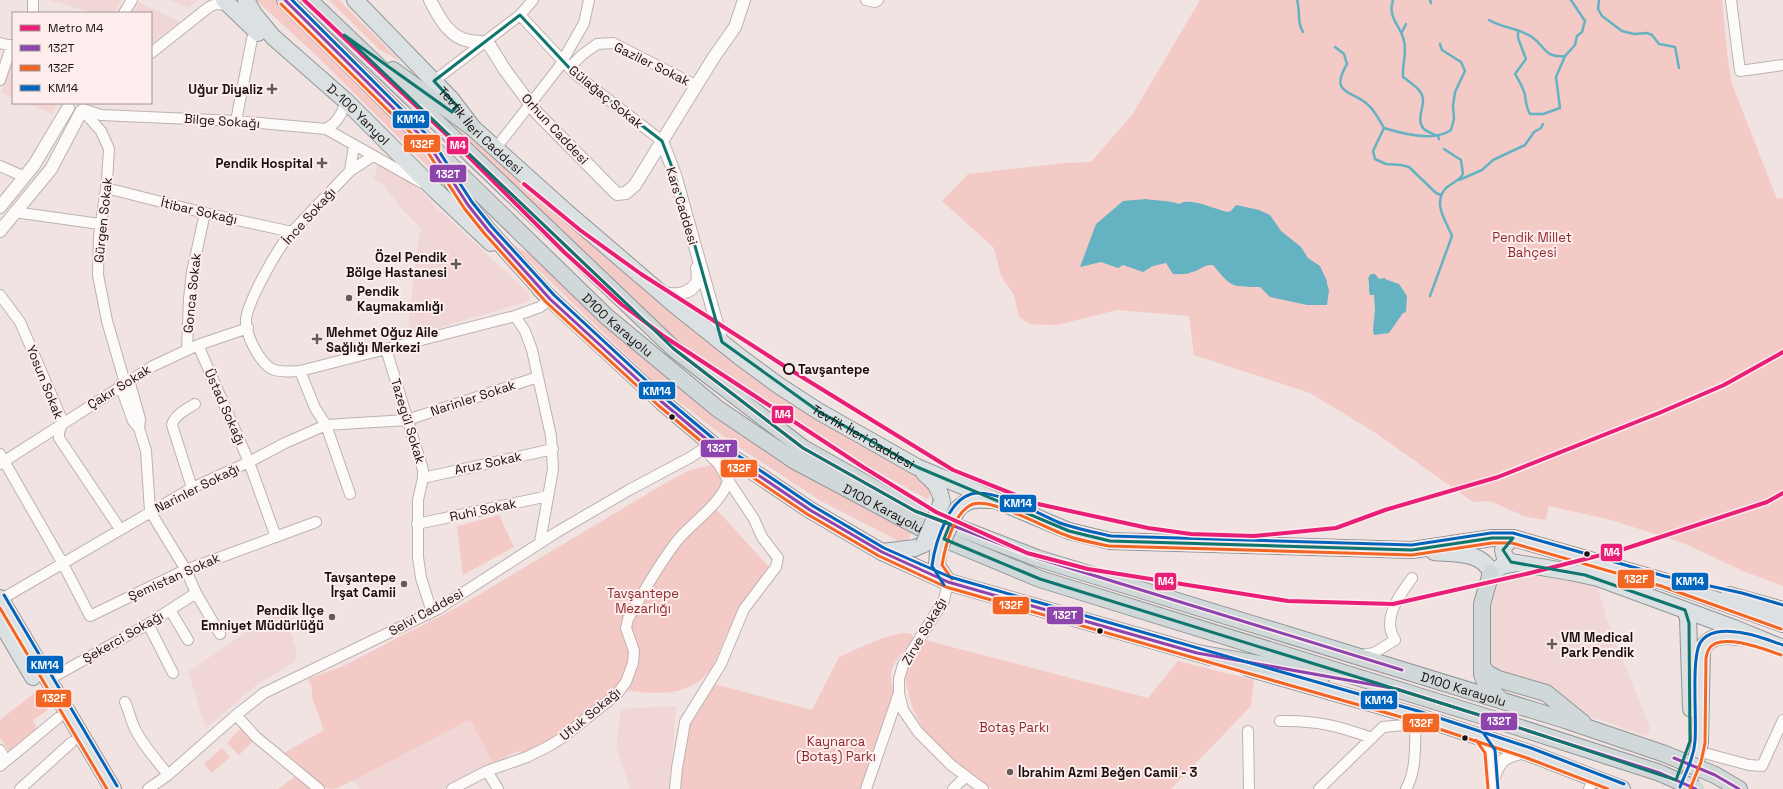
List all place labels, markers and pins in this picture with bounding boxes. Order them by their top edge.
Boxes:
place label: Uğur Diyaliz [188,81,263,98]
marker: Uğur Diyaliz [266,83,278,95]
place label: Pendik Hospital [215,155,313,172]
marker: Pendik Hospital [316,157,328,169]
place label: Özel Pendik Bölge Hastanesi [346,249,448,281]
marker: Özel Pendik Bölge Hastanesi [450,258,462,270]
place label: Pendik Kaymakamlığı [357,283,444,315]
marker: Pendik Kaymakamlığı [344,293,354,303]
place label: Mehmet Oğuz Aile Sağlığı Merkezi [326,324,438,356]
marker: Mehmet Oğuz Aile Sağlığı Merkezi [311,333,323,345]
place label: Tavşantepe [798,361,870,378]
marker: Tavşantepe [783,363,795,375]
unlabelled marker [667,412,677,422]
unlabelled marker [1582,549,1592,559]
place label: Tavşantepe İrşat Camii [324,569,396,601]
marker: Tavşantepe İrşat Camii [399,579,409,589]
place label: Pendik İlçe Emniyet Müdürlüğü [201,602,324,634]
marker: Pendik İlçe Emniyet Müdürlüğü [327,612,337,622]
unlabelled marker [1095,626,1105,636]
place label: VM Medical Park Pendik [1561,629,1635,661]
marker: VM Medical Park Pendik [1546,638,1558,650]
unlabelled marker [1460,733,1470,743]
place label: İbrahim Azmi Beğen Camii - 3 [1018,764,1197,781]
marker: İbrahim Azmi Beğen Camii - 3 [1005,767,1015,777]

